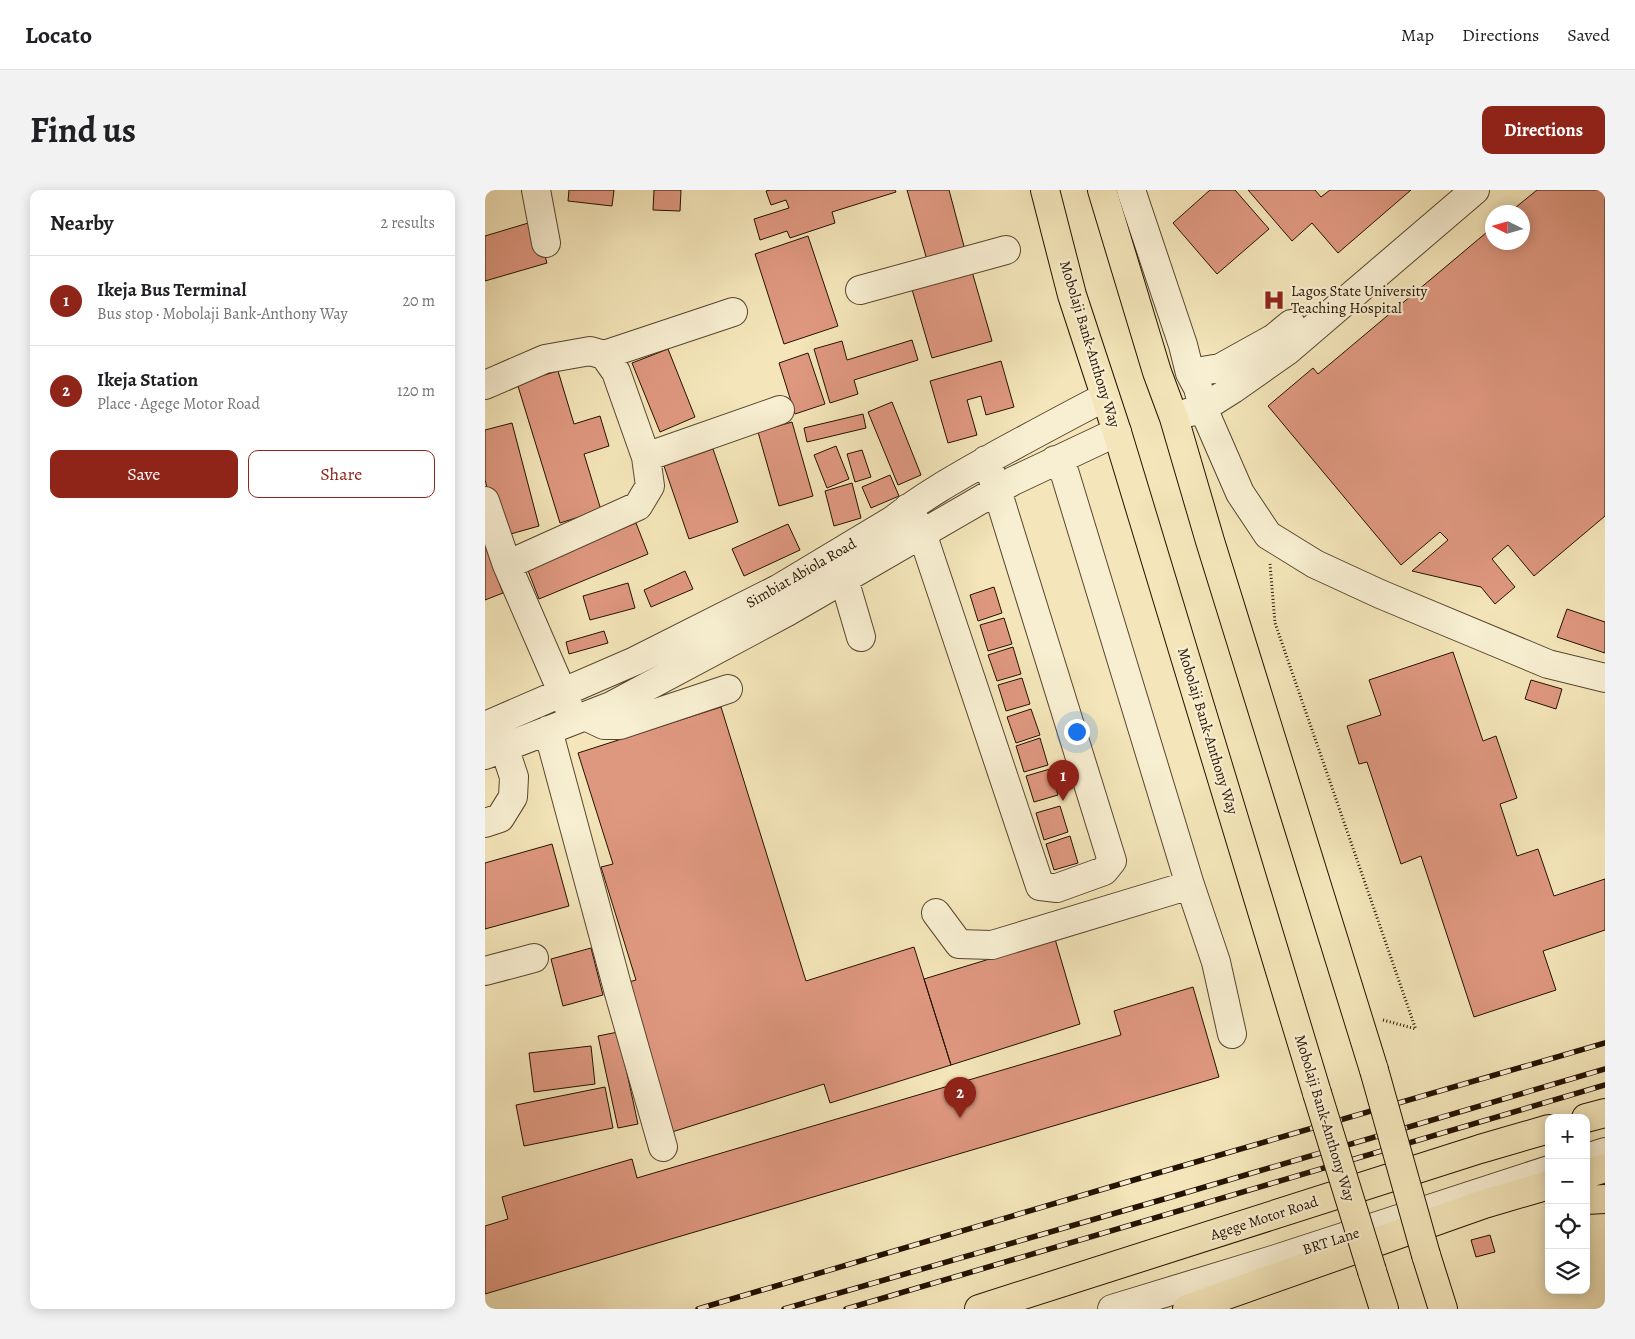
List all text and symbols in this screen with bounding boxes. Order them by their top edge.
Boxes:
text: Locato [25,19,92,51]
text: Map [1401,23,1434,47]
text: Directions [1462,23,1539,47]
text: Saved [1567,23,1610,47]
text: Find us [30,106,136,154]
button: Directions [1482,106,1605,154]
north arrow [1485,205,1530,250]
text: Nearby [50,209,113,237]
text: 2 results [380,212,435,234]
street label: Mobolaji Bank-Anthony Way [1055,258,1125,430]
text: Ikeja Bus Terminal [97,277,246,303]
place label: Lagos State University Teaching Hospital [1291,281,1428,318]
hospital icon: Lagos State University Teaching Hospital [1261,287,1287,313]
text: 1 [63,290,69,312]
text: 20 m [402,290,435,312]
text: Bus stop · Mobolaji Bank-Anthony Way [97,303,348,325]
text: Ikeja Station [97,367,198,393]
text: 2 [62,380,70,402]
text: 120 m [397,380,435,402]
text: Place · Agege Motor Road [97,393,260,415]
button: Save [50,450,238,498]
button: Share [248,450,435,498]
street label: Simbiat Abiola Road [742,533,860,613]
street label: Mobolaji Bank-Anthony Way [1173,645,1243,817]
your location [1064,719,1090,745]
pin: 1 [1047,760,1079,801]
street label: Mobolaji Bank-Anthony Way [1290,1032,1360,1204]
pin: 2 [944,1077,976,1118]
map controls [1545,1114,1590,1294]
button: + [1545,1114,1590,1159]
button: − [1545,1159,1590,1204]
street label: Agege Motor Road [1207,1191,1321,1245]
button: locate [1545,1204,1590,1249]
street label: BRT Lane [1300,1222,1362,1260]
button: layers [1545,1249,1590,1294]

